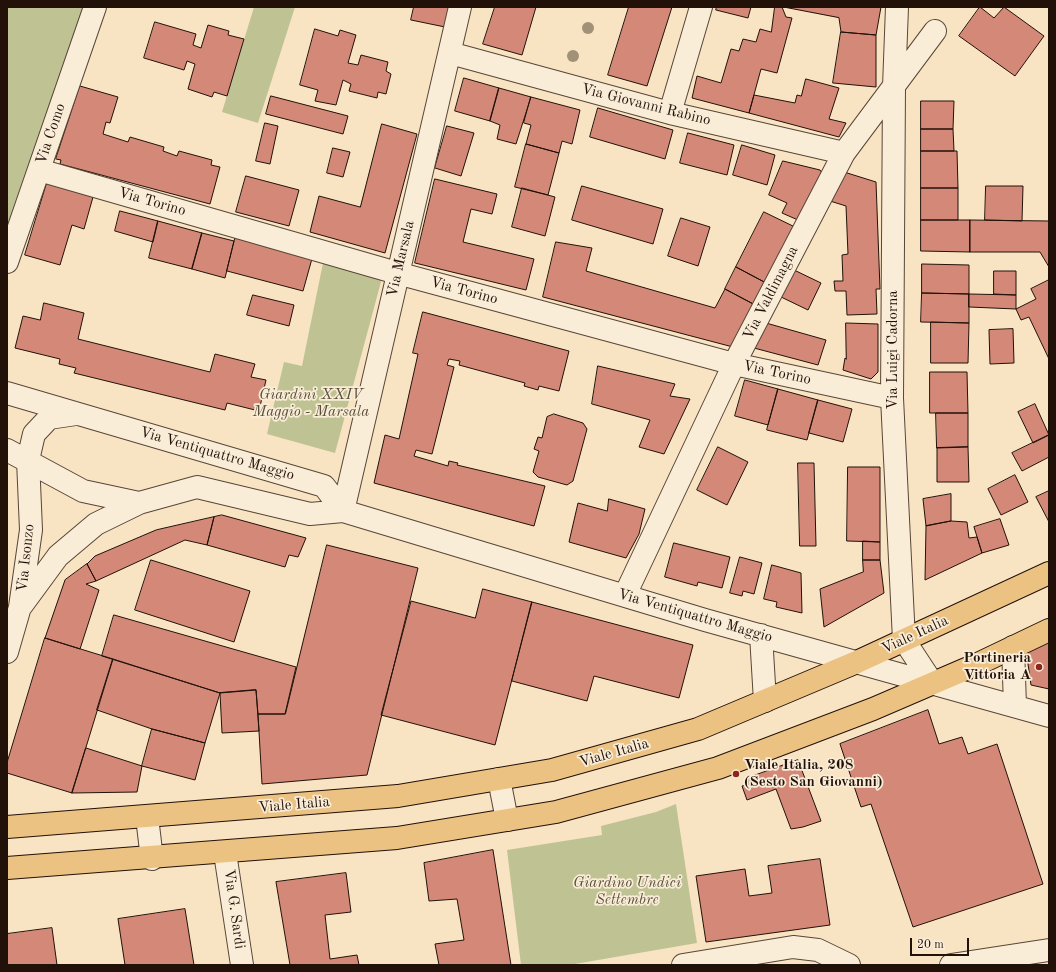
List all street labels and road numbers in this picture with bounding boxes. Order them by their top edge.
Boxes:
street label: Via Giovanni Rabino [579,80,713,130]
street label: Via Como [32,101,70,167]
street label: Via Torino [116,184,188,220]
street label: Via Marsala [383,219,419,299]
street label: Via Valdimagna [740,243,802,343]
street label: Via Torino [428,273,500,309]
street label: Via Luigi Cadorna [884,290,902,410]
street label: Via Torino [741,357,813,389]
street label: Via Ventiquattro Maggio [138,423,296,485]
street label: Via Isonzo [13,523,39,593]
street label: Via Ventiquattro Maggio [616,585,774,647]
street label: Viale Italia [879,612,951,658]
street label: Viale Italia [577,734,651,772]
street label: Viale Italia [258,793,330,817]
street label: Via G. Sardi [219,868,249,950]

